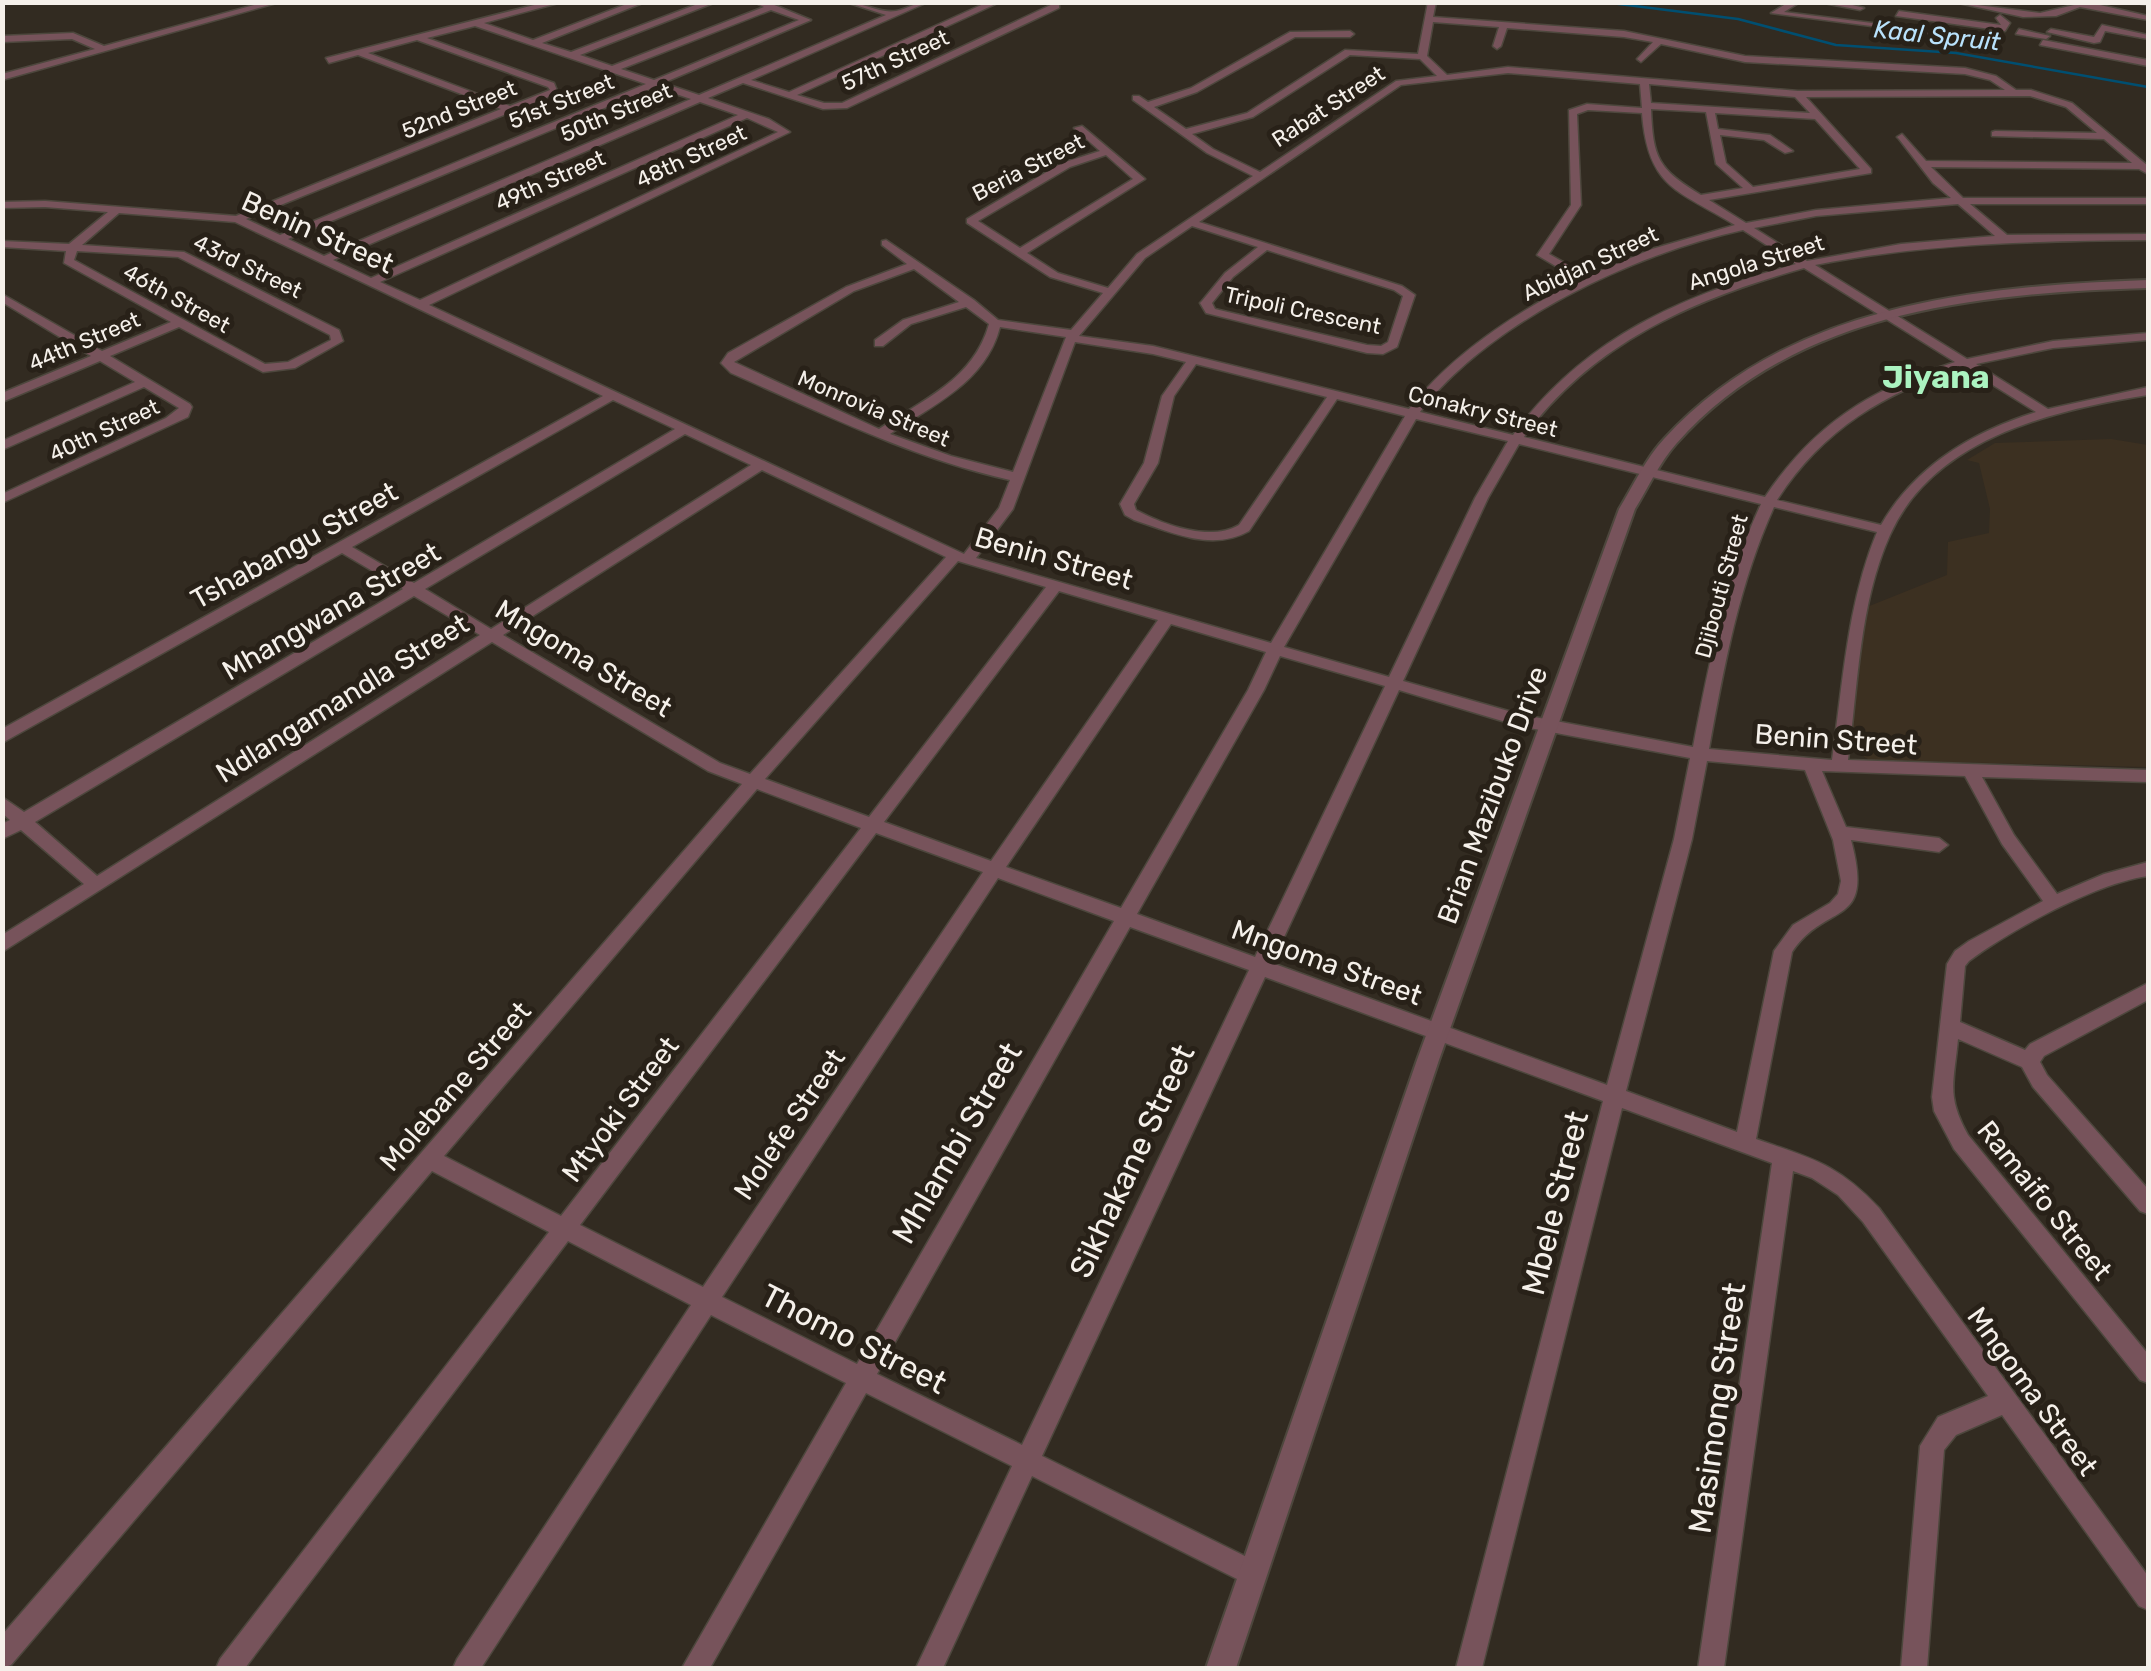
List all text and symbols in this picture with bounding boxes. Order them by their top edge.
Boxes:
water label: Kaal Spruit [1872,14,2002,57]
street label: 57th Street [837,24,954,97]
street label: Rabat Street [1267,60,1390,153]
street label: 51st Street [505,68,618,135]
street label: 52nd Street [398,74,521,145]
street label: 50th Street [557,77,676,148]
street label: 48th Street [632,119,751,194]
street label: Beria Street [968,128,1089,207]
street label: 49th Street [491,144,610,217]
street label: Benin Street [237,184,399,281]
street label: Abidjan Street [1518,220,1663,307]
street label: 43rd Street [189,229,307,304]
street label: Angola Street [1685,229,1828,296]
street label: 46th Street [119,258,235,339]
street label: Tripoli Crescent [1222,281,1384,340]
street label: 44th Street [24,306,144,377]
district label: Jiyana [1882,358,1990,396]
street label: Monrovia Street [794,364,954,453]
street label: Conakry Street [1405,380,1561,443]
street label: 40th Street [45,393,164,468]
street label: Tshabangu Street [185,475,403,616]
street label: Djibouti Street [1689,511,1754,661]
street label: Benin Street [971,520,1137,597]
street label: Mhangwana Street [216,536,446,687]
street label: Mngoma Street [489,593,678,724]
street label: Ndlangamandla Street [210,607,475,790]
street label: Brian Mazibuko Drive [1430,662,1554,928]
street label: Benin Street [1754,717,1918,762]
street label: Mngoma Street [1227,913,1427,1012]
street label: Molebane Street [373,995,538,1178]
street label: Mtyoki Street [555,1030,686,1188]
street label: Mhlambi Street [884,1036,1030,1250]
street label: Sikhakane Street [1061,1038,1203,1284]
street label: Molefe Street [727,1043,852,1206]
street label: Mbele Street [1514,1107,1596,1299]
street label: Ramaifo Street [1970,1114,2119,1287]
street label: Thomo Street [755,1276,953,1402]
street label: Masimong Street [1681,1280,1753,1536]
street label: Mngoma Street [1960,1301,2105,1482]

